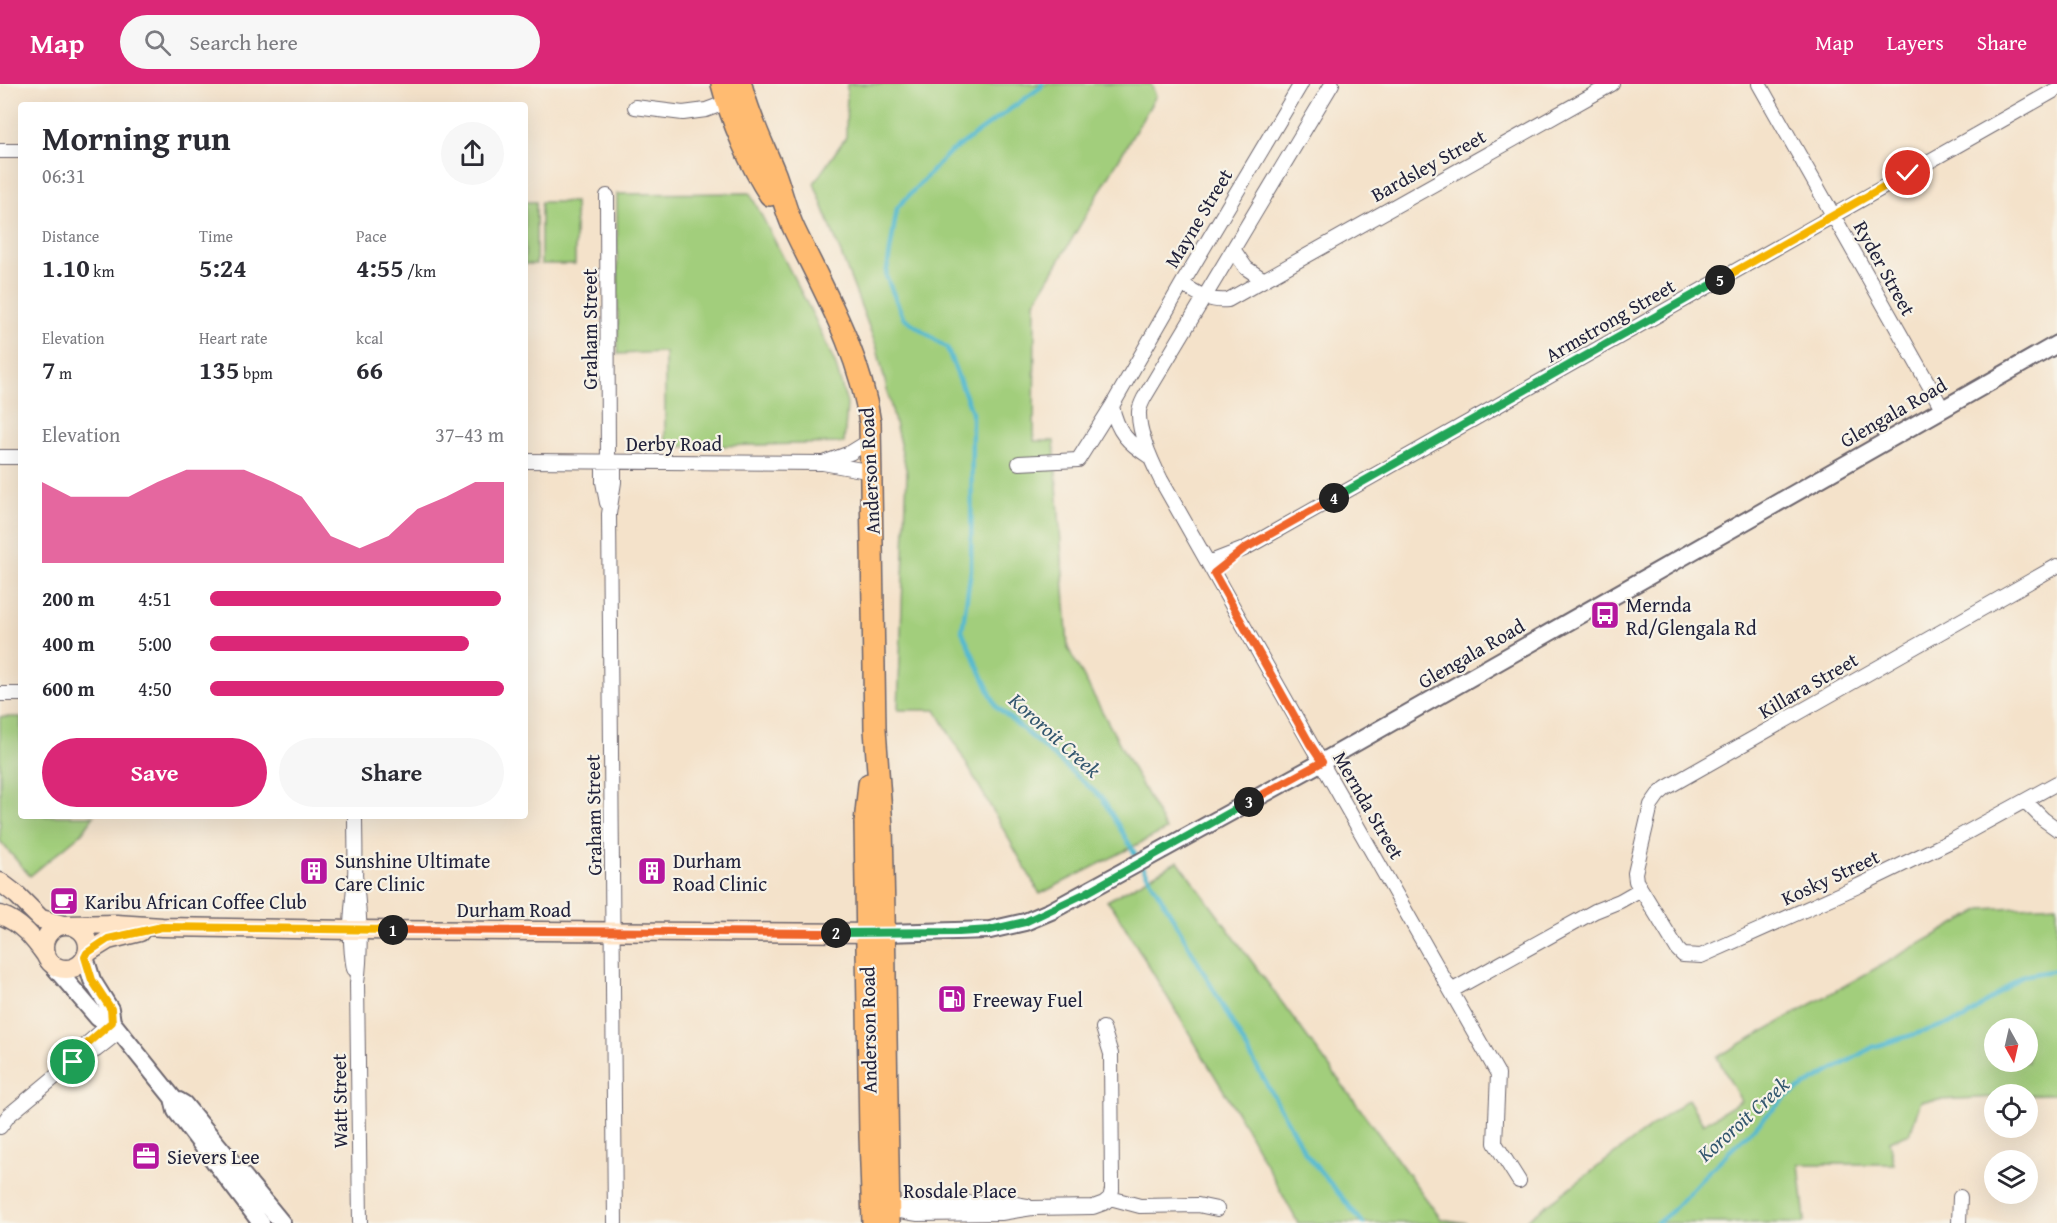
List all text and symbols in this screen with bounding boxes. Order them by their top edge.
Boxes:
search box [120,15,540,69]
text: Map [30,22,84,63]
icon: search [141,26,174,59]
text: Search here [189,26,298,58]
text: Map [1815,27,1854,58]
text: Layers [1887,27,1944,58]
text: Share [1977,27,2027,58]
text: Morning run [42,114,231,162]
street label: Bardsley Street [1365,121,1491,209]
button: share [441,122,504,185]
pin [1882,147,1933,198]
icon: check [1891,156,1924,189]
text: 06:31 [42,161,85,190]
street label: Mayne Street [1157,163,1239,273]
street label: Ryder Street [1847,215,1923,321]
text: Distance [42,224,99,248]
text: Time [199,224,233,248]
text: Pace [356,224,387,248]
text: 1.10 [42,248,90,287]
text: 5:24 [199,248,247,287]
text: 4:55 [356,248,404,287]
text: km [90,259,114,283]
text: /km [404,259,436,283]
pin: 5 [1705,265,1735,295]
street label: Graham Street [575,268,604,390]
text: 5 [1716,268,1724,292]
street label: Armstrong Street [1540,271,1680,369]
text: Elevation [42,326,105,350]
text: Heart rate [199,326,268,350]
text: kcal [356,326,383,350]
text: 7 [42,350,55,389]
text: 135 [199,350,239,389]
text: 66 [356,350,383,389]
text: m [55,361,72,385]
text: bpm [239,361,273,385]
street label: Glengala Road [1834,370,1952,454]
street label: Anderson Road [851,406,887,535]
text: Elevation [42,420,120,449]
text: 37–43 m [435,420,504,449]
street label: Derby Road [626,429,722,458]
pin: 4 [1319,483,1349,513]
text: 4 [1330,486,1338,510]
text: 200 m [42,584,95,613]
text: 4:51 [138,584,172,613]
place label: Mernda Rd/Glengala Rd [1626,590,1757,642]
bus stop icon: Mernda Rd/Glengala Rd [1589,599,1621,631]
street label: Glengala Road [1412,611,1530,695]
text: 400 m [42,629,95,658]
text: 5:00 [138,629,172,658]
street label: Killara Street [1753,645,1863,725]
text: 600 m [42,674,95,703]
text: 4:50 [138,674,172,703]
water label: Kororoit Creek [1001,685,1108,785]
button: Save [42,738,267,807]
button: Share [279,738,504,807]
street label: Mernda Street [1326,746,1412,864]
street label: Graham Street [577,754,609,876]
pin: 3 [1234,787,1264,817]
text: 3 [1245,790,1253,814]
street label: Kosky Street [1776,842,1884,912]
place label: Sunshine Ultimate Care Clinic [335,846,490,898]
place label: Durham Road Clinic [673,846,767,898]
building icon: Sunshine Ultimate Care Clinic [298,855,330,887]
building icon: Durham Road Clinic [636,855,668,887]
cafe icon: Karibu African Coffee Club [48,885,80,917]
place label: Karibu African Coffee Club [85,887,307,916]
street label: Durham Road [457,895,572,924]
pin: 1 [378,915,408,945]
text: 1 [389,918,397,942]
pin: 2 [821,918,851,948]
text: 2 [832,921,840,945]
street label: Anderson Road [852,966,884,1094]
fuel station icon: Freeway Fuel [936,983,968,1015]
place label: Freeway Fuel [973,985,1083,1014]
north arrow [1984,1018,2038,1072]
map controls [1984,1018,2038,1204]
pin [47,1036,98,1087]
icon: arrive [56,1045,89,1078]
street label: Watt Street [324,1053,354,1149]
water label: Kororoit Creek [1689,1069,1796,1169]
button: locate [1984,1084,2038,1138]
office icon: Sievers Lee [130,1140,162,1172]
place label: Sievers Lee [167,1142,260,1171]
button: layers [1984,1150,2038,1204]
street label: Rosdale Place [903,1176,1017,1205]

